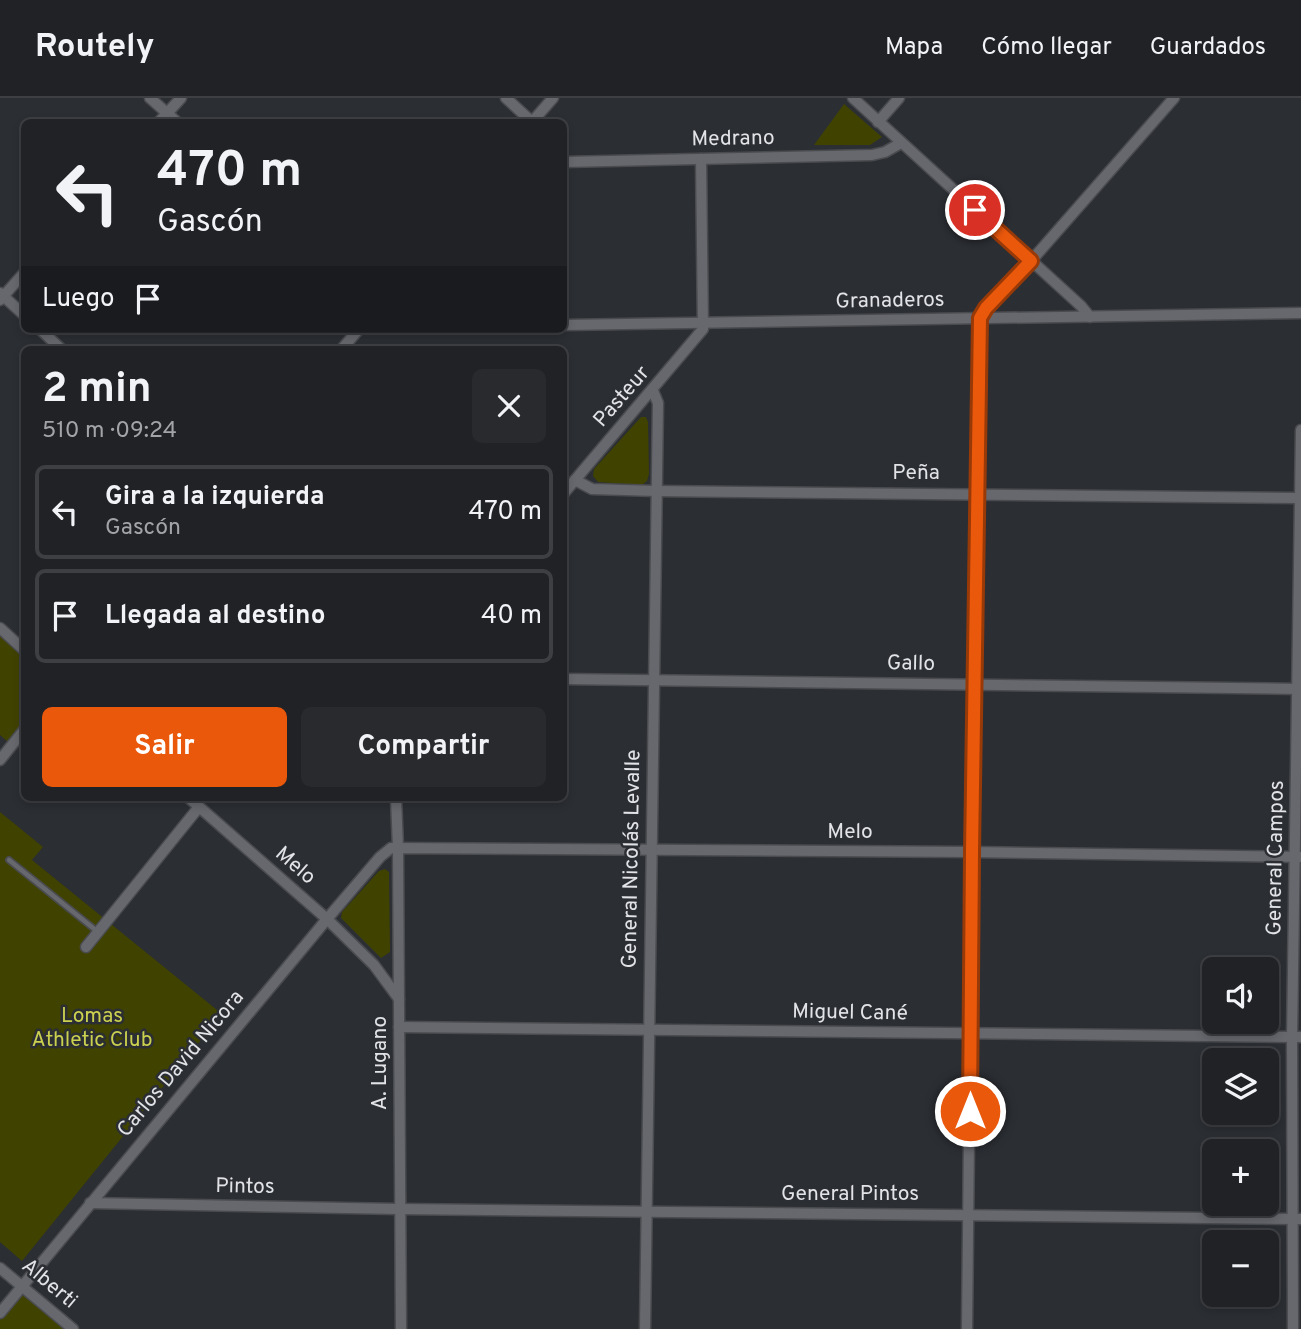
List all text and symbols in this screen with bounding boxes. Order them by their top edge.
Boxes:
text: Routely [35,27,154,69]
text: Mapa [885,33,943,63]
text: Cómo llegar [981,33,1112,63]
text: Guardados [1150,33,1266,63]
street label: Medrano [691,125,775,153]
text: 470 m [157,142,302,204]
icon: left [42,147,133,238]
pin [945,180,1005,240]
icon: arrive [956,191,994,229]
text: Gascón [157,203,263,243]
icon: arrive [129,280,167,318]
text: Luego [42,283,115,316]
street label: Granaderos [835,287,945,315]
street label: Pasteur [588,361,656,433]
text: 2 min [42,364,152,417]
button: close [472,369,546,443]
text: 510 m · 09:24 [42,417,177,446]
street label: Peña [892,460,940,487]
text: Gira a la izquierda [105,481,324,514]
icon: left [46,493,84,531]
text: 470 m [468,496,542,529]
text: Gascón [105,514,181,543]
icon: arrive [46,597,84,635]
text: Llegada al destino [105,600,325,633]
text: 40 m [481,600,542,633]
street label: Gallo [887,650,935,678]
button: Salir [42,707,287,787]
button: Compartir [301,707,546,787]
street label: General Nicolás Levalle [617,749,647,969]
street label: General Campos [1261,780,1291,936]
street label: Melo [827,819,873,846]
street label: Melo [269,841,321,891]
map controls [1202,957,1279,1307]
button: sound [1202,957,1279,1034]
street label: Carlos David Nicora [112,985,250,1143]
street label: Miguel Cané [792,998,908,1028]
park label: Lomas Athletic Club [32,1003,152,1054]
street label: A. Lugano [367,1016,394,1110]
button: layers [1202,1048,1279,1125]
position arrow [933,1074,1007,1148]
button: + [1202,1139,1279,1216]
street label: Pintos [215,1173,275,1201]
street label: General Pintos [781,1181,919,1208]
button: − [1202,1230,1279,1307]
street label: Alberti [16,1253,82,1315]

